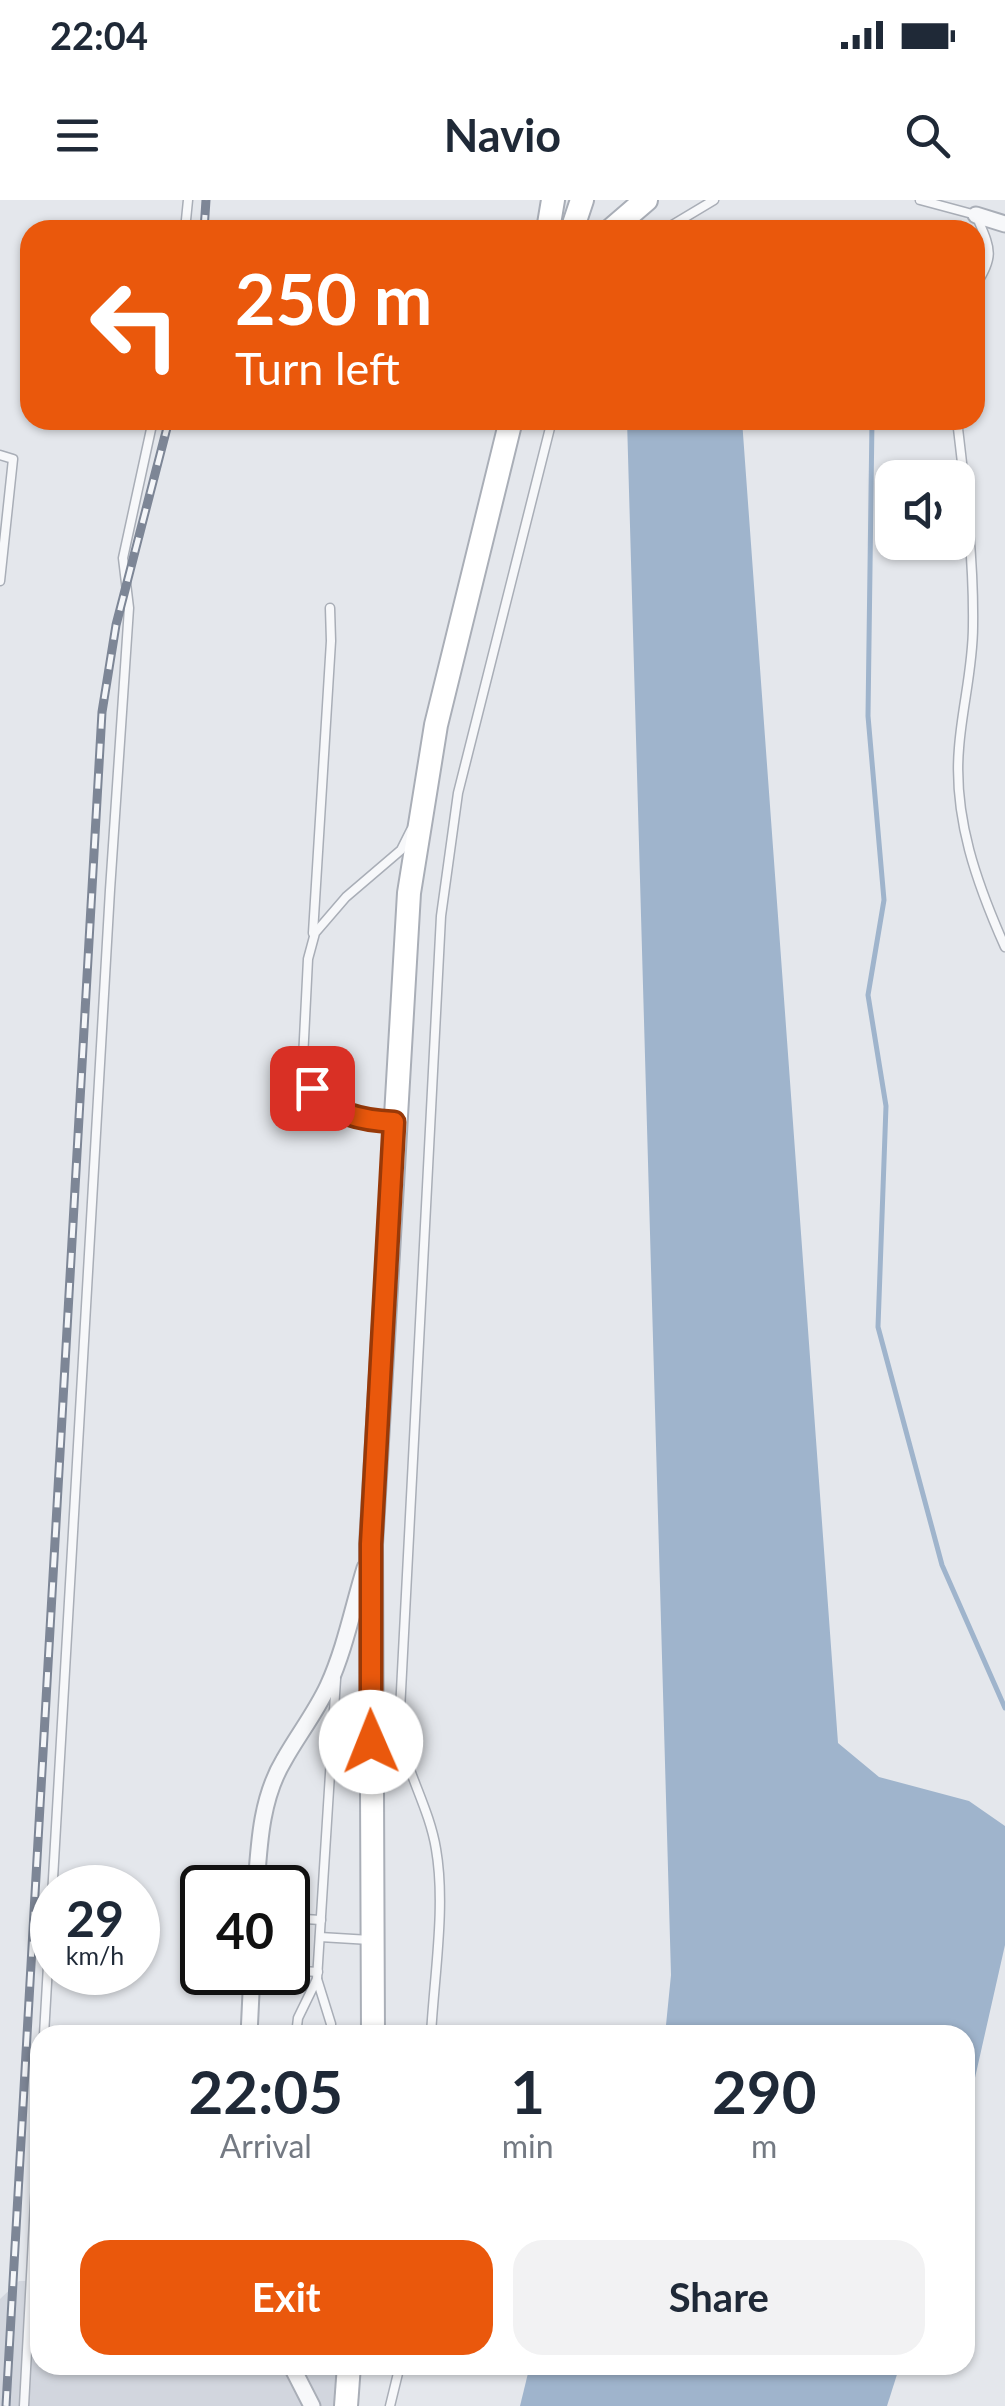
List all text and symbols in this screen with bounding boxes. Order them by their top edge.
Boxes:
text: 22:04 [50,12,148,58]
icon: menu [50,108,105,163]
text: Navio [444,108,561,162]
icon: search [900,108,955,163]
text: 250 m [235,256,432,340]
icon: left [70,260,200,390]
text: Turn left [235,341,400,395]
map controls [875,460,975,560]
button: sound [875,460,975,560]
pin [270,1046,355,1131]
icon: arrive [285,1061,340,1116]
position arrow [319,1690,423,1794]
speed limit sign: 40 [180,1865,310,1995]
text: 29 [66,1888,124,1948]
text: km/h [66,1940,124,1970]
text: 22:05 [189,2055,343,2127]
text: 1 [510,2055,545,2127]
text: 290 [712,2055,816,2127]
text: Arrival [220,2126,312,2165]
text: min [502,2126,554,2165]
text: m [751,2126,777,2165]
button: Exit [80,2240,493,2355]
button: Share [513,2240,925,2355]

